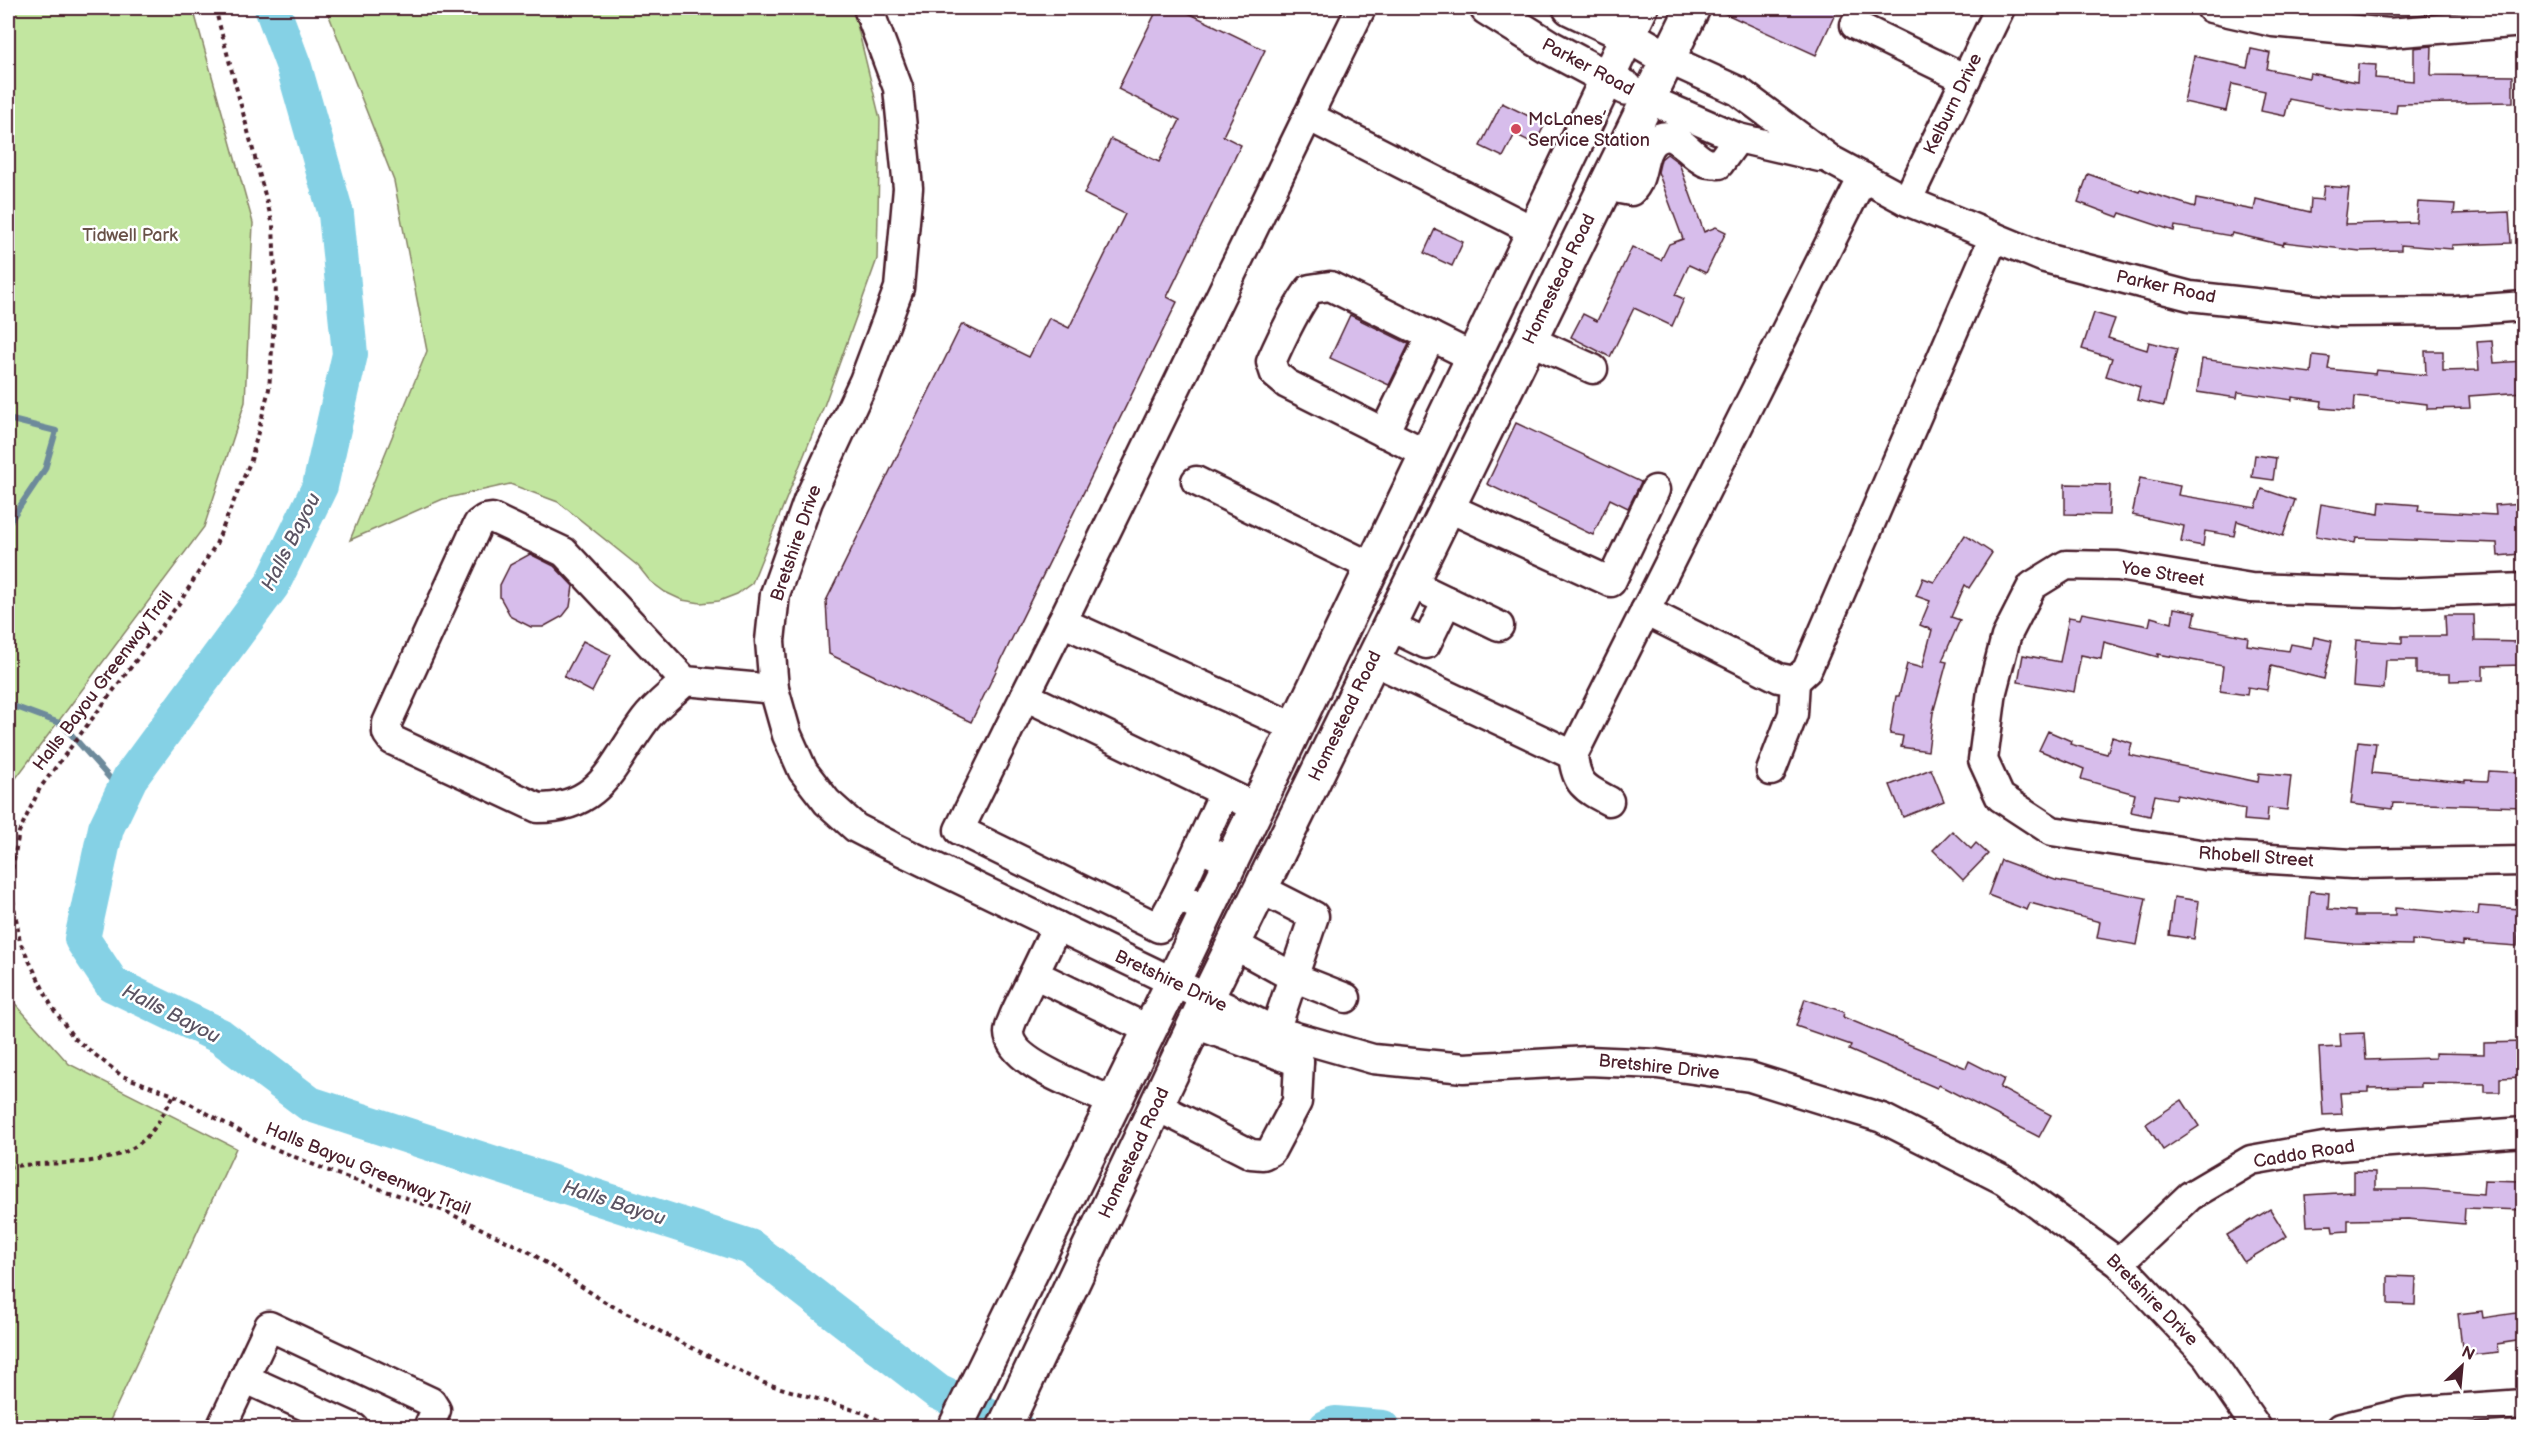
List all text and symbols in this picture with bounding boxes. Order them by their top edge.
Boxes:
street label: Parker Road [1538,34,1638,100]
street label: Kelburn Drive [1919,50,1987,158]
place label: McLanes’ Service Station [1528,109,1650,151]
marker: McLanes’ Service Station [1509,122,1523,136]
street label: Homestead Road [1518,210,1600,348]
park label: Tidwell Park [82,225,178,246]
street label: Parker Road [2114,266,2218,308]
street label: Bretshire Drive [766,482,826,604]
water label: Halls Bayou [256,489,326,595]
street label: Yoe Street [2119,557,2206,591]
street label: Halls Bayou Greenway Trail [29,587,177,775]
street label: Homestead Road [1304,647,1386,785]
street label: Rhobell Street [2198,842,2315,872]
street label: Bretshire Drive [1111,946,1231,1016]
water label: Halls Bayou [118,979,224,1049]
street label: Bretshire Drive [1597,1050,1721,1084]
street label: Homestead Road [1094,1084,1174,1222]
street label: Halls Bayou Greenway Trail [262,1118,474,1220]
street label: Caddo Road [2252,1136,2356,1172]
water label: Halls Bayou [560,1175,668,1231]
street label: Bretshire Drive [2102,1250,2203,1351]
north arrow [2432,1336,2492,1396]
text: N [2458,1343,2477,1365]

